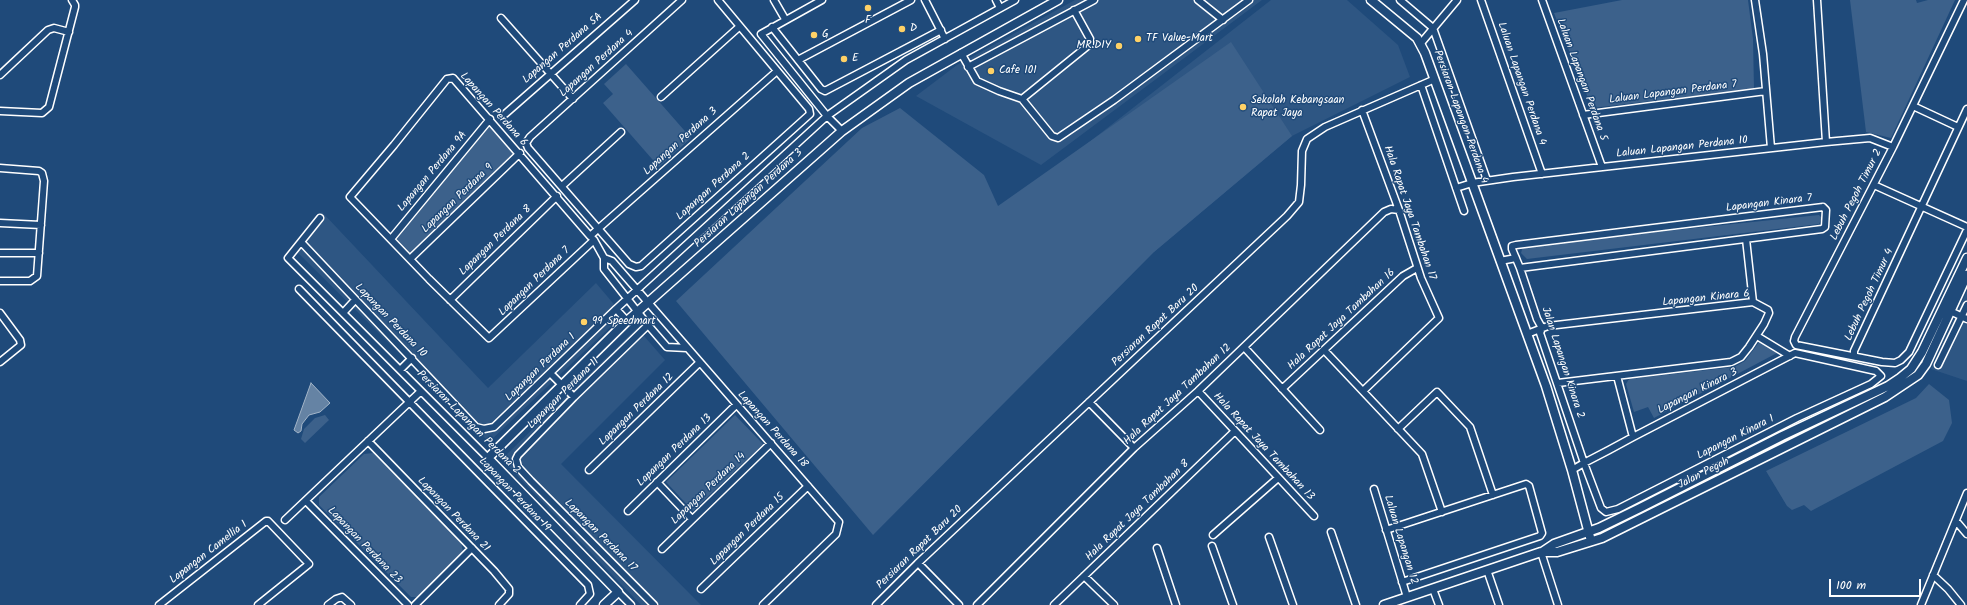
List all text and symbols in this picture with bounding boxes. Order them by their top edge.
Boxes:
marker: F [863,3,873,13]
street label: Lapangan Perdana 5A [520,11,606,87]
place label: F [865,14,871,28]
street label: Laluan Lapangan Perdana 5 [1553,17,1609,143]
street label: Laluan Lapangan Perdana 4 [1494,21,1548,147]
place label: D [910,22,917,36]
marker: D [897,24,907,34]
street label: Lapangan Perdana 4 [557,27,637,101]
place label: G [822,28,829,42]
marker: G [809,30,819,40]
place label: TF Value-Mart [1146,32,1213,46]
marker: TF Value-Mart [1133,34,1143,44]
place label: MR.DIY [1076,39,1111,53]
marker: MR.DIY [1114,41,1124,51]
street label: Persiaran Lapangan Perdana 4 [1430,49,1490,185]
place label: E [852,52,858,66]
marker: E [839,54,849,64]
place label: Cafe 101 [999,64,1037,78]
marker: Cafe 101 [986,66,996,76]
street label: Lapangan Perdana 6 [456,70,530,150]
street label: Laluan Lapangan Perdana 7 [1608,79,1738,107]
place label: Sekolah Kebangsaan Rapat Jaya [1251,94,1344,120]
marker: Sekolah Kebangsaan Rapat Jaya [1238,102,1248,112]
street label: Lapangan Perdana 3 [641,105,721,179]
street label: Lapangan Perdana 9A [396,129,470,215]
street label: Laluan Lapangan Perdana 10 [1616,135,1748,161]
street label: Hala Rapat Jaya Tambahan 17 [1380,144,1438,282]
street label: Persiaran Lapangan Perdana 3 [692,147,806,251]
street label: Lebuh Pegoh Timur 2 [1828,147,1886,243]
street label: Lapangan Perdana 2 [674,150,754,224]
street label: Lapangan Perdana 9 [420,162,496,236]
street label: Lapangan Kinara 7 [1725,192,1813,216]
street label: Lapangan Perdana 8 [457,203,535,279]
street label: Lapangan Perdana 7 [497,245,573,319]
street label: Lebuh Pegoh Timur 4 [1843,247,1897,343]
street label: Hala Rapat Jaya Tambahan 16 [1286,267,1398,373]
street label: Lapangan Perdana 10 [351,281,429,361]
street label: Persiaran Rapat Baru 20 [1110,282,1202,370]
street label: Lapangan Kinara 6 [1662,288,1750,310]
street label: Jalan Lapangan Kinara 2 [1538,306,1586,420]
place label: 99 Speedmart [592,315,655,329]
marker: 99 Speedmart [579,317,589,327]
street label: Lapangan Perdana 1 [503,331,579,405]
street label: Hala Rapat Jaya Tambahan 12 [1121,342,1235,448]
street label: Lapangan Perdana 11 [526,356,602,432]
street label: Lapangan Kinara 3 [1656,366,1740,418]
street label: Persiaran Lapangan Perdana 2 [413,368,523,478]
street label: Lapangan Perdana 12 [597,371,677,449]
street label: Lapangan Perdana 18 [734,389,810,471]
street label: Hala Rapat Jaya Tambahan 13 [1210,390,1316,504]
street label: Lapangan Perdana 13 [635,412,715,490]
street label: Lapangan Kinara 1 [1695,413,1777,463]
street label: Lapangan Perdana 14 [669,450,749,528]
street label: Lapangan Perdana 19 [475,455,553,535]
street label: Jalan Pegoh [1676,456,1732,492]
street label: Hala Rapat Jaya Tambahan 8 [1083,458,1193,564]
street label: Lapangan Perdana 21 [414,475,492,555]
street label: Lapangan Perdana 15 [708,491,788,569]
street label: Laluan Lapangan 12 [1380,494,1420,586]
street label: Lapangan Perdana 17 [561,497,639,575]
street label: Persiaran Rapat Baru 20 [874,504,966,592]
street label: Lapangan Perdana 23 [324,505,404,587]
street label: Lapangan Camellia 1 [168,519,250,587]
scale bar [1831,571,1923,597]
text: 100 m [1836,576,1866,595]

